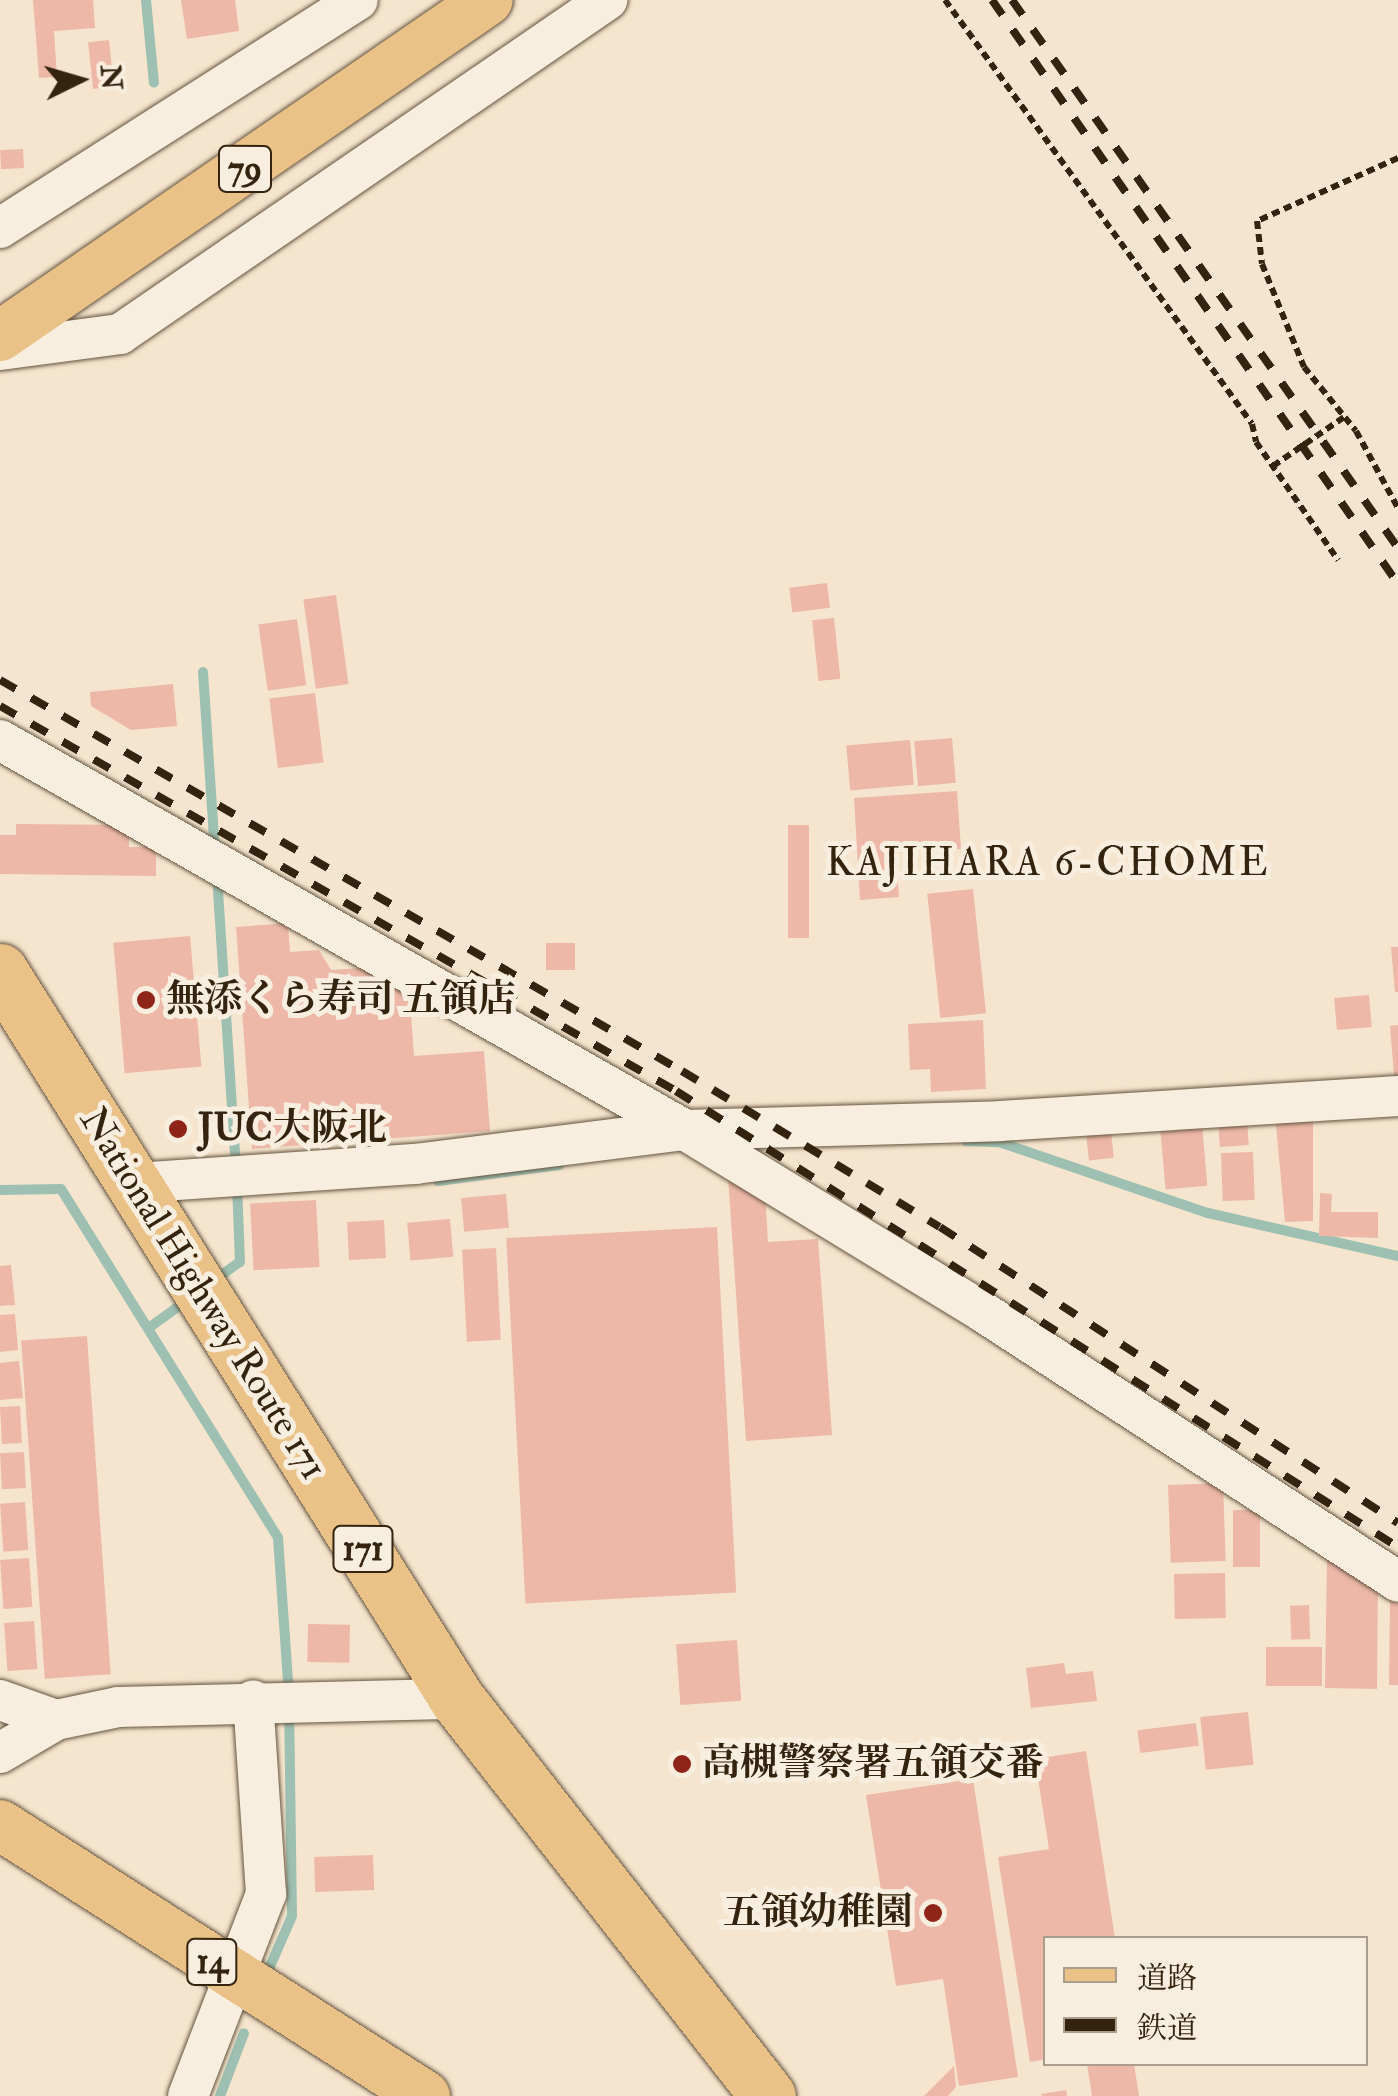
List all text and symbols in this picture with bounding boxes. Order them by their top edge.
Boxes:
north arrow [30,30,130,130]
text: N [92,63,129,91]
road number: 79 [218,139,272,199]
district label: KAJIHARA 6-CHOME [826,839,1270,887]
place label: 無添くら寿司 五領店 [166,977,516,1023]
marker: 無添くら寿司 五領店 [135,989,157,1011]
street label: National Highway Route 171 [70,1099,336,1489]
place label: JUC大阪北 [198,1106,387,1152]
marker: JUC大阪北 [167,1118,189,1140]
road number: 171 [330,1519,396,1579]
place label: 高槻警察署五領交番 [702,1741,1044,1787]
marker: 高槻警察署五領交番 [671,1753,693,1775]
place label: 五領幼稚園 [723,1890,913,1936]
marker: 五領幼稚園 [922,1902,944,1924]
road number: 14 [184,1932,240,1992]
legend [1043,1936,1368,2066]
text: 道路 [1137,1960,1197,1997]
text: 鉄道 [1137,2010,1197,2047]

